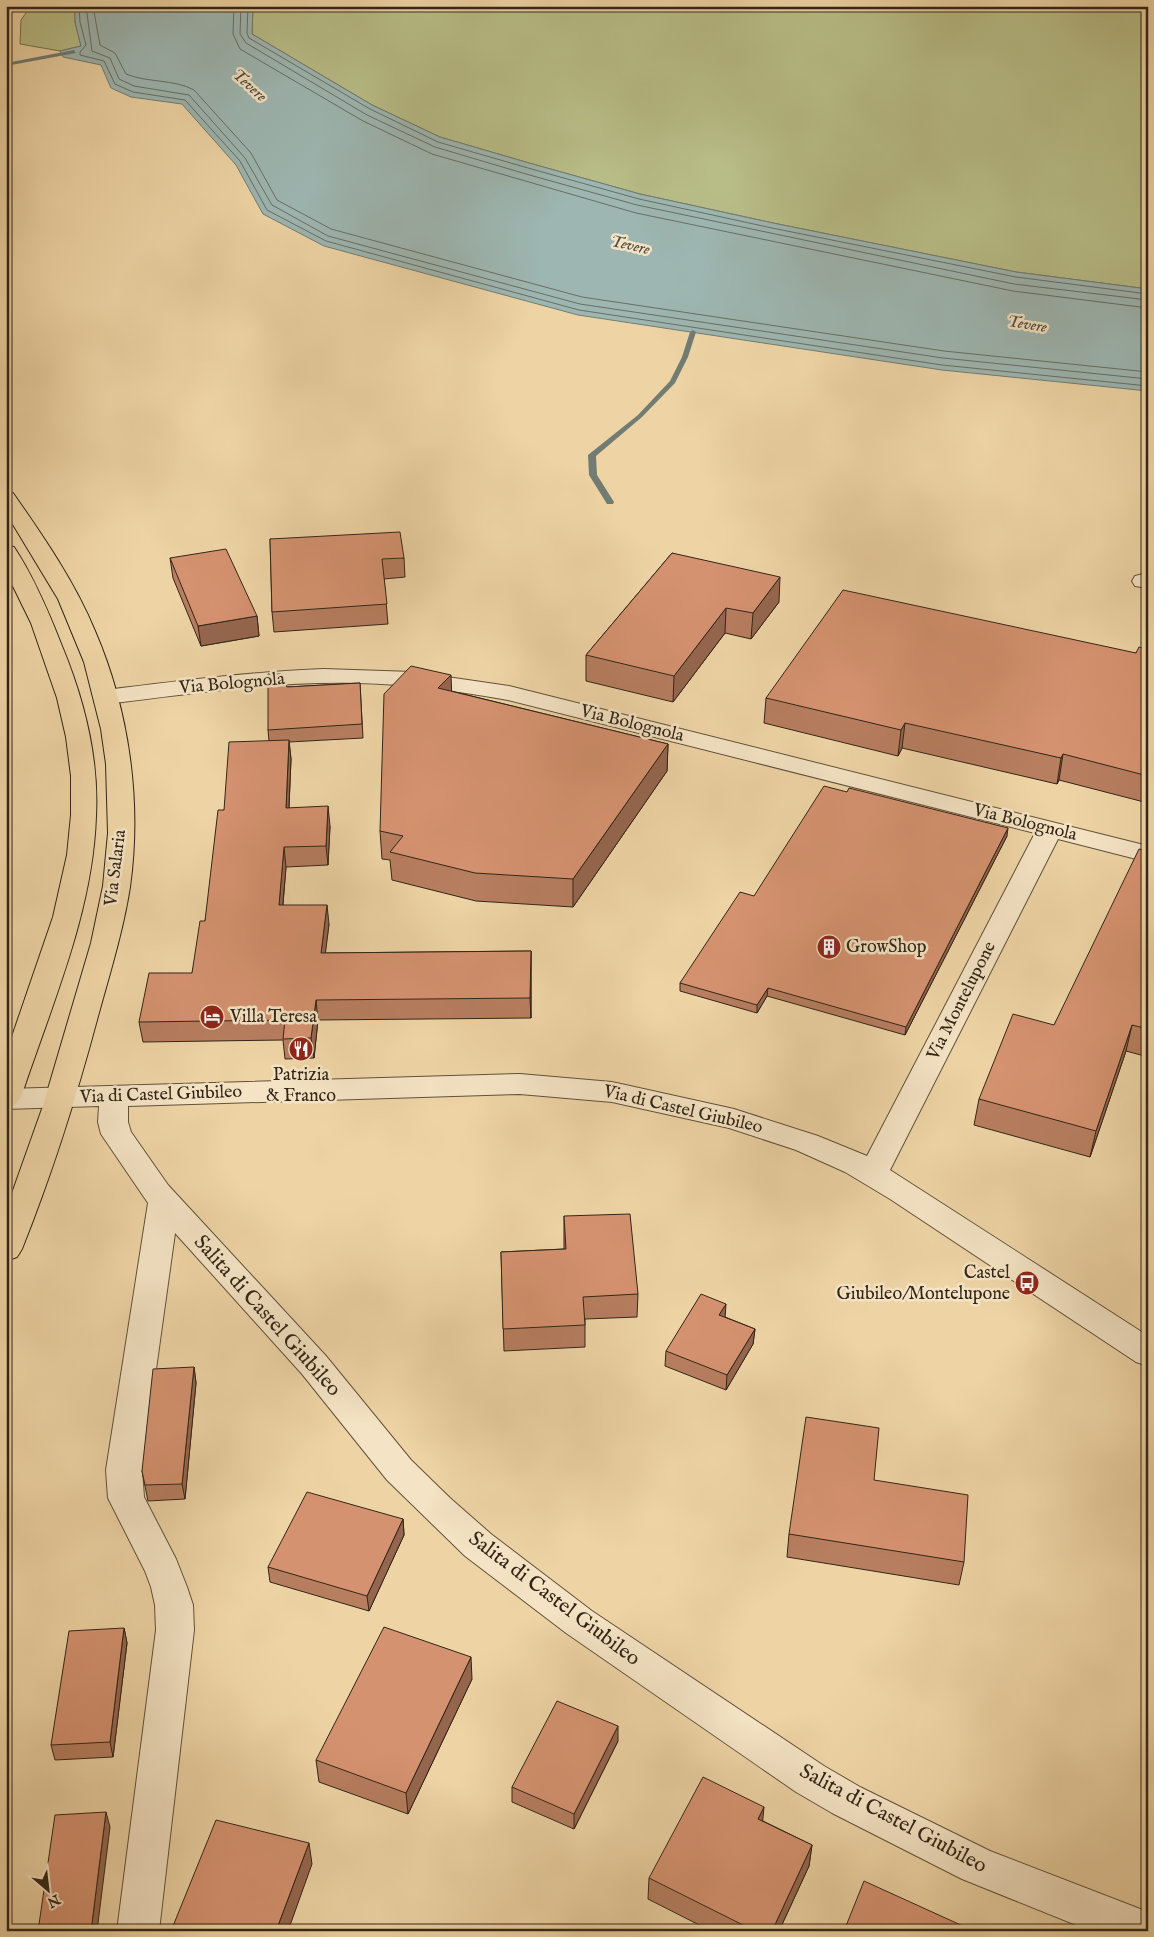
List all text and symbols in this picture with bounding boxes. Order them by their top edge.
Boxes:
water label: Tevere [227,65,271,107]
water label: Tevere [608,232,652,260]
water label: Tevere [1006,312,1049,338]
street label: Via Bolognola [177,668,286,700]
street label: Via Bolognola [577,700,686,748]
street label: Via Bolognola [970,799,1079,847]
street label: Via Salaria [100,828,132,909]
building icon: GrowShop [816,934,842,960]
place label: GrowShop [846,936,927,959]
street label: Via Montelupone [922,938,1002,1065]
hotel icon: Villa Teresa [199,1004,225,1030]
place label: Villa Teresa [229,1006,317,1029]
restaurant icon: Patrizia & Franco [288,1036,314,1062]
place label: Patrizia & Franco [266,1064,336,1108]
street label: Via di Castel Giubileo [600,1080,765,1140]
street label: Via di Castel Giubileo [78,1081,243,1109]
street label: Salita di Castel Giubileo [187,1229,347,1403]
place label: Castel Giubileo/Montelupone [837,1262,1010,1306]
bus stop icon: Castel Giubileo/Montelupone [1014,1270,1040,1296]
street label: Salita di Castel Giubileo [463,1525,645,1673]
street label: Salita di Castel Giubileo [795,1758,991,1880]
north arrow [22,1864,72,1914]
text: N [44,1889,64,1911]

